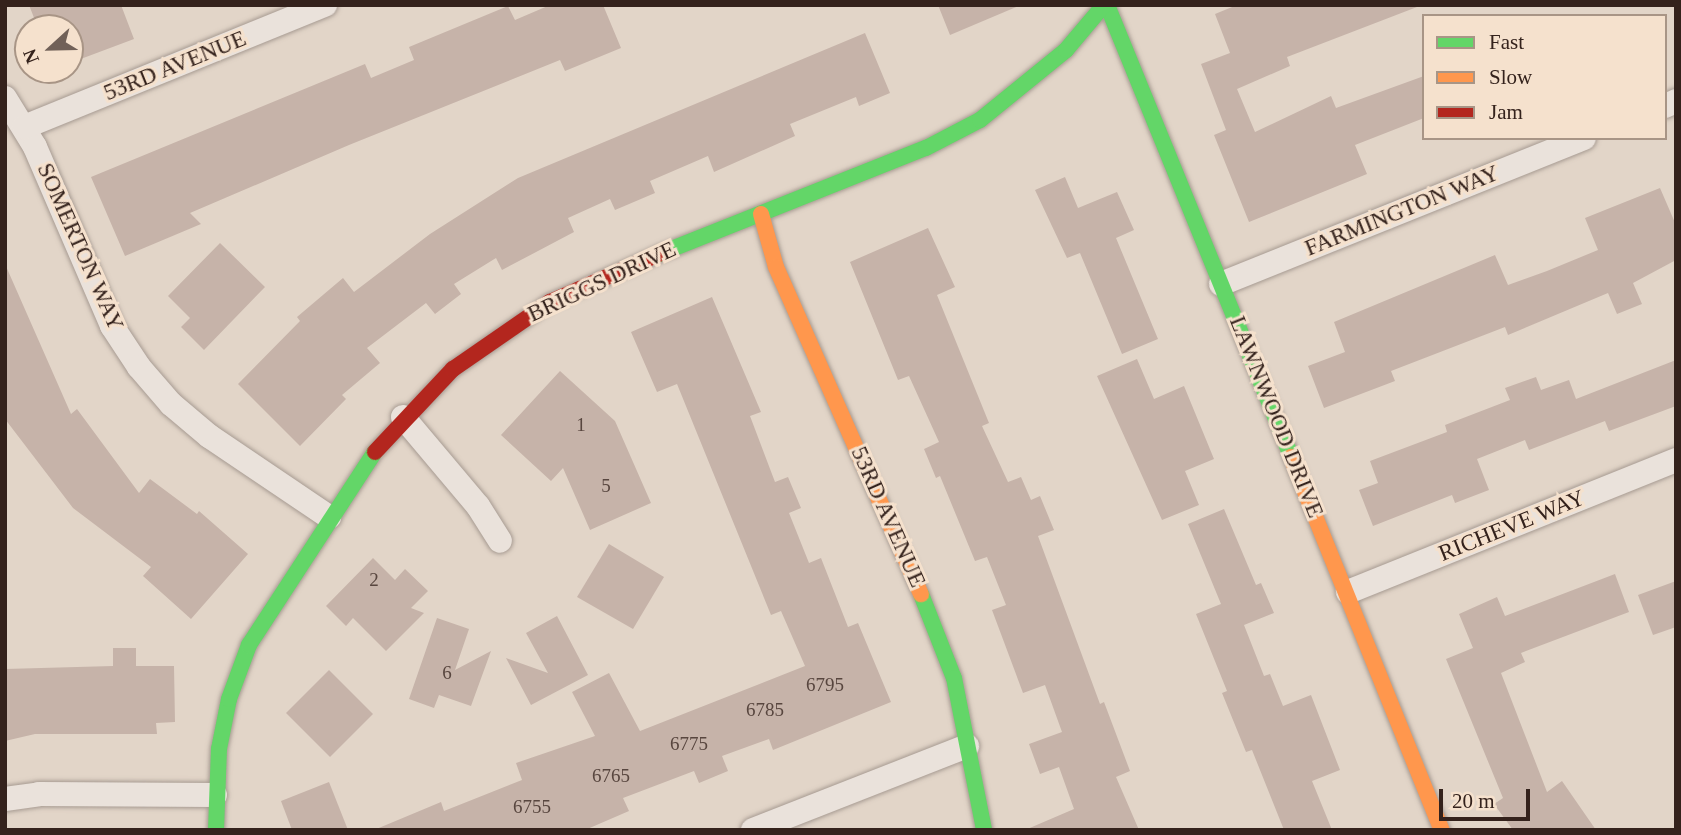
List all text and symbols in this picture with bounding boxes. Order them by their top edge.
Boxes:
north arrow [14,14,84,84]
legend [1422,14,1667,140]
street label: 53RD AVENUE [99,25,251,107]
text: Fast [1489,30,1524,54]
text: N [19,46,43,67]
text: Slow [1489,65,1532,89]
text: Jam [1489,100,1523,124]
street label: SOMERTON WAY [31,159,129,335]
street label: FARMINGTON WAY [1301,159,1503,263]
street label: BRIGGS DRIVE [523,236,681,328]
street label: LAWNWOOD DRIVE [1223,312,1329,522]
house number: 1 [576,414,586,436]
street label: 53RD AVENUE [844,442,932,592]
house number: 5 [601,475,611,497]
street label: RICHEVE WAY [1435,484,1589,568]
house number: 2 [369,569,379,591]
house number: 6 [442,662,452,684]
house number: 6795 [806,674,844,696]
house number: 6785 [746,699,784,721]
house number: 6775 [670,733,708,755]
house number: 6765 [592,765,630,787]
scale bar [1443,776,1534,820]
text: 20 m [1452,789,1495,813]
house number: 6755 [513,796,551,818]

